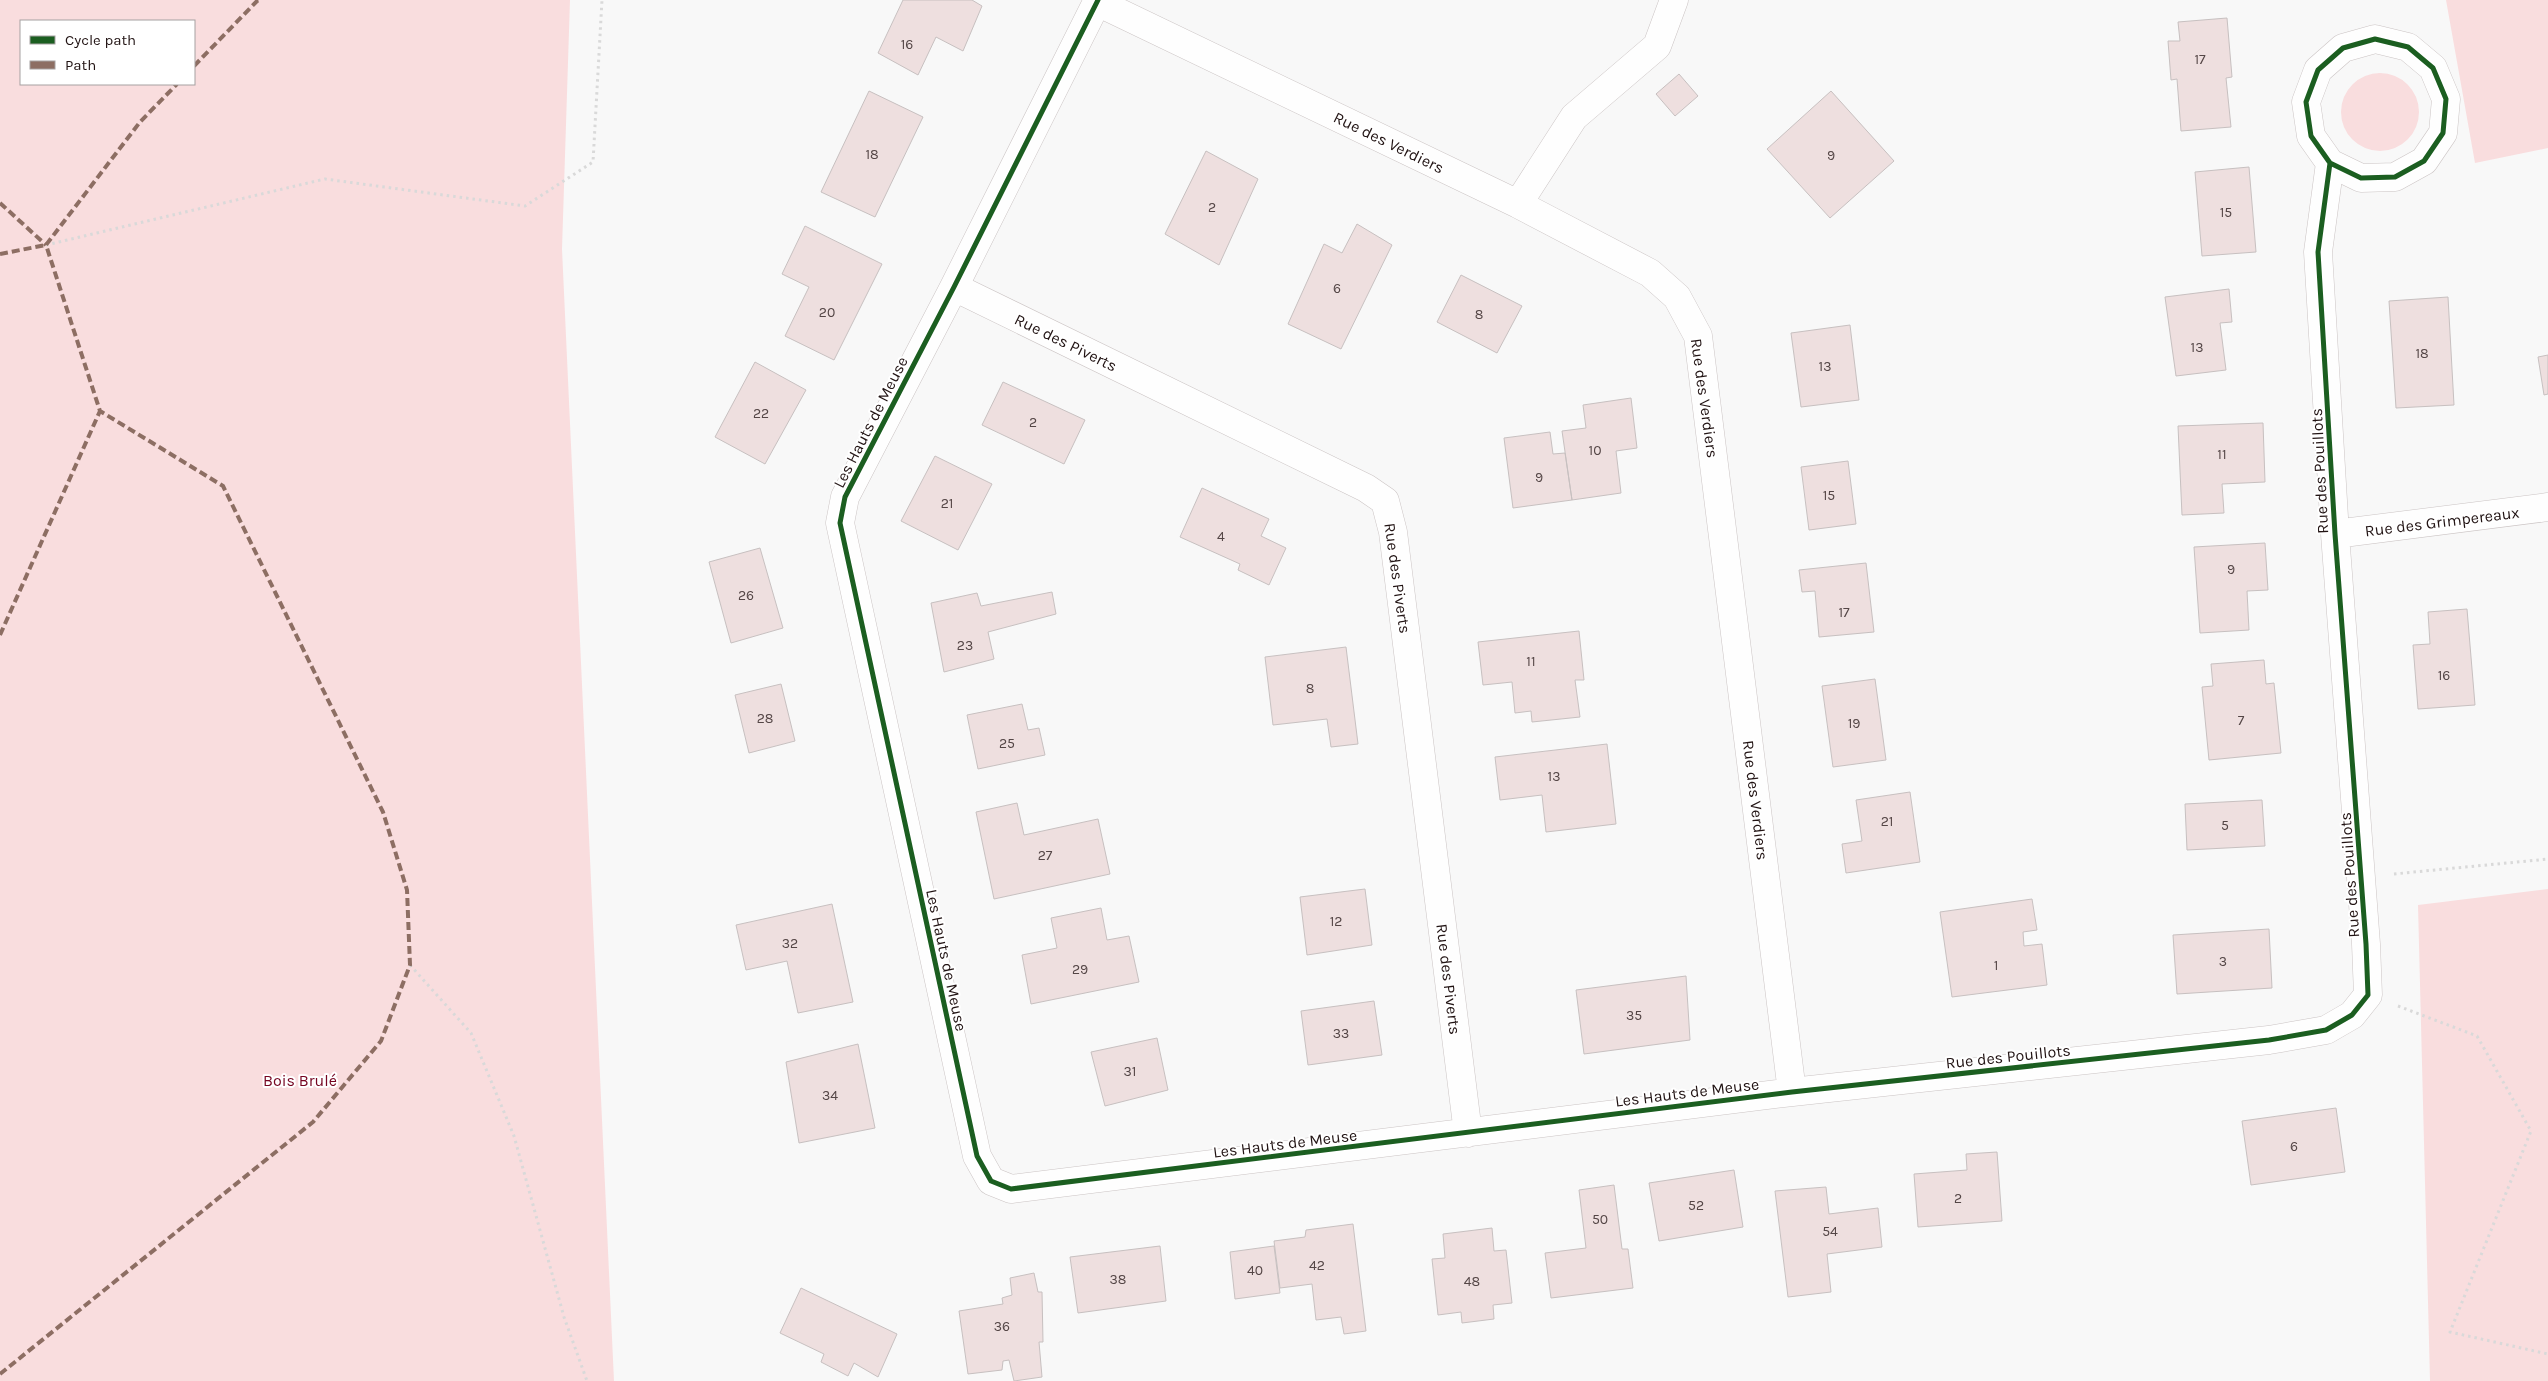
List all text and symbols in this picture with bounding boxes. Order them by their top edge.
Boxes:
legend [20,20,195,85]
text: Cycle path [65,31,136,49]
house number: 16 [901,36,913,53]
house number: 17 [2194,51,2206,68]
text: Path [65,56,96,74]
street label: Rue des Verdiers [1330,107,1447,177]
house number: 18 [865,146,879,163]
house number: 9 [1827,147,1835,164]
house number: 2 [1208,199,1216,216]
house number: 15 [2220,204,2232,221]
house number: 6 [1333,280,1341,297]
house number: 20 [819,304,835,321]
house number: 8 [1475,306,1483,323]
street label: Rue des Piverts [1012,309,1120,375]
street label: Rue des Verdiers [1687,337,1722,459]
house number: 13 [2191,339,2203,356]
house number: 18 [2415,345,2429,362]
street label: Les Hauts de Meuse [829,353,912,491]
house number: 13 [1819,358,1831,375]
house number: 22 [753,405,769,422]
street label: Rue des Pouillots [2307,408,2332,534]
house number: 2 [1029,414,1037,431]
house number: 10 [1589,442,1601,459]
house number: 11 [2217,446,2227,463]
house number: 9 [1535,469,1543,486]
house number: 15 [1823,487,1835,504]
house number: 21 [941,495,953,512]
street label: Rue des Grimpereaux [2364,503,2520,540]
street label: Rue des Piverts [1380,522,1415,635]
house number: 4 [1217,528,1225,545]
house number: 9 [2227,561,2235,578]
house number: 26 [738,587,754,604]
house number: 17 [1838,604,1850,621]
house number: 23 [957,637,973,654]
house number: 11 [1526,653,1536,670]
house number: 16 [2438,667,2450,684]
house number: 8 [1306,680,1314,697]
house number: 28 [757,710,773,727]
house number: 7 [2238,712,2245,729]
house number: 19 [1848,715,1860,732]
house number: 25 [999,735,1015,752]
street label: Rue des Verdiers [1739,739,1772,861]
house number: 13 [1548,768,1560,785]
street label: Rue des Pouillots [2336,812,2363,938]
house number: 21 [1881,813,1893,830]
house number: 5 [2221,817,2229,834]
house number: 27 [1038,847,1053,864]
street label: Les Hauts de Meuse [922,887,971,1033]
house number: 12 [1330,913,1342,930]
street label: Rue des Piverts [1432,923,1465,1036]
house number: 32 [782,935,798,952]
house number: 3 [2219,953,2227,970]
house number: 1 [1994,957,1998,974]
house number: 29 [1072,961,1088,978]
house number: 35 [1626,1007,1642,1024]
house number: 33 [1333,1025,1349,1042]
street label: Rue des Pouillots [1945,1040,2071,1073]
house number: 31 [1124,1063,1136,1080]
park label: Bois Brulé [263,1071,337,1090]
street label: Les Hauts de Meuse [1614,1074,1760,1111]
house number: 34 [822,1087,838,1104]
street label: Les Hauts de Meuse [1212,1125,1358,1162]
house number: 6 [2290,1138,2298,1155]
house number: 2 [1954,1190,1962,1207]
house number: 52 [1688,1197,1704,1214]
house number: 50 [1592,1211,1608,1228]
house number: 54 [1822,1223,1838,1240]
house number: 42 [1309,1257,1325,1274]
house number: 40 [1247,1262,1263,1279]
house number: 38 [1110,1271,1126,1288]
house number: 48 [1464,1273,1480,1290]
house number: 36 [994,1318,1010,1335]

